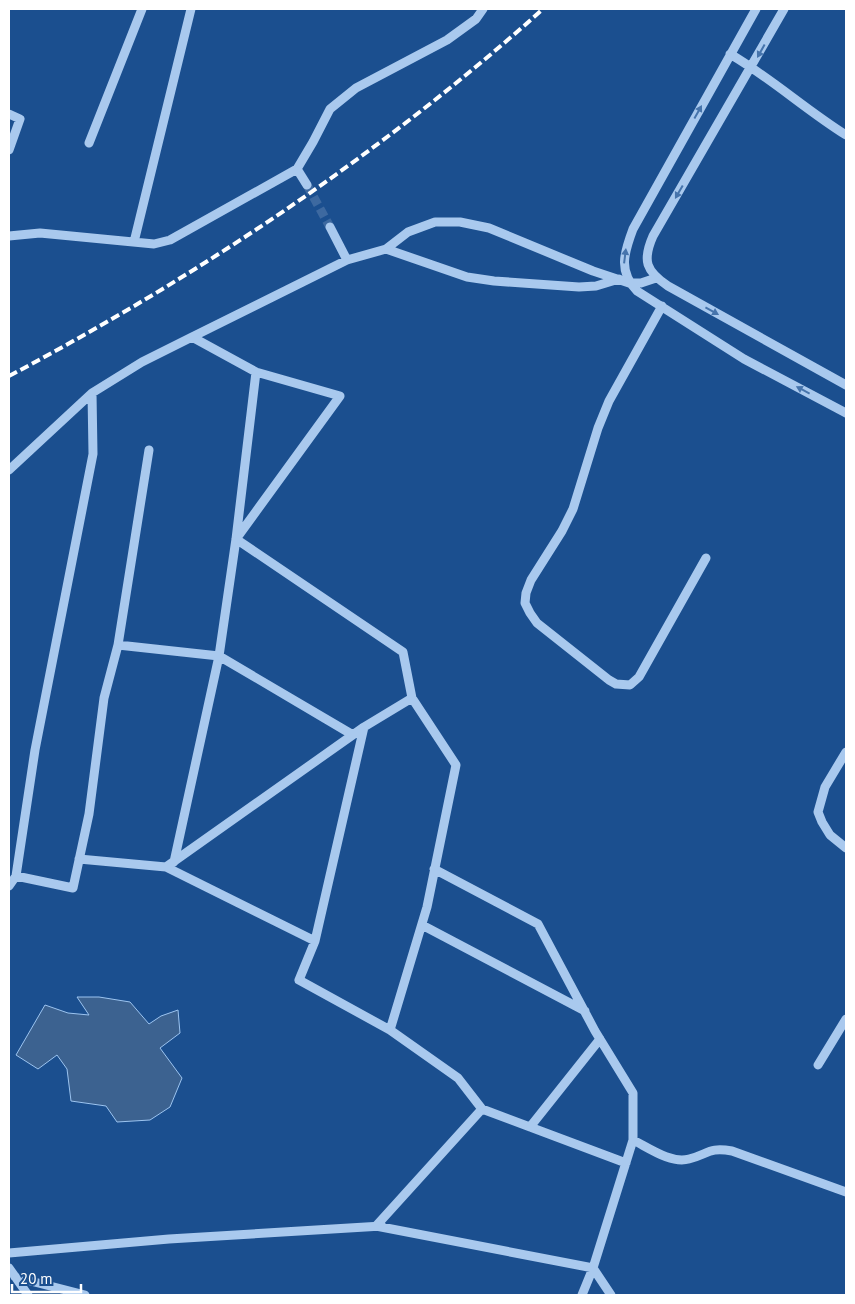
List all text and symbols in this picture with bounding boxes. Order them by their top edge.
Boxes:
one-way arrow [756,45,765,58]
one-way arrow [694,104,702,119]
one-way arrow [674,185,683,198]
one-way arrow [622,248,630,264]
one-way arrow [705,306,719,315]
one-way arrow [796,386,810,394]
scale bar [12,1262,81,1294]
text: 20 m [20,1269,53,1288]

